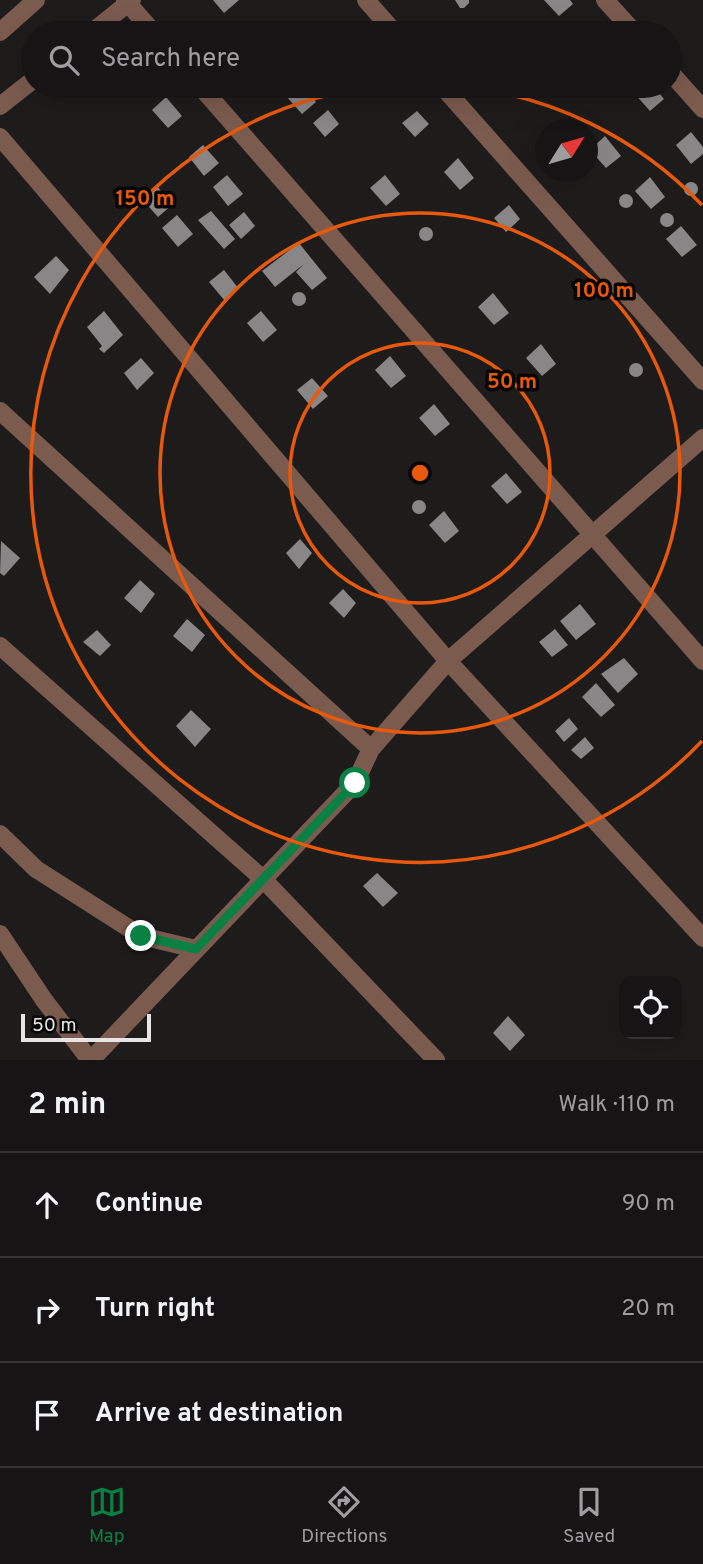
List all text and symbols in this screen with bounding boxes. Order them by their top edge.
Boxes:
search box [21,21,682,98]
icon: search [45,41,83,79]
text: Search here [101,43,240,76]
north arrow [535,119,598,182]
text: 150 m [116,186,174,213]
text: 100 m [574,278,634,305]
text: 50 m [487,369,537,396]
centre of rings [408,461,432,485]
route start [339,767,370,798]
route end [125,920,156,951]
map controls [619,976,682,1039]
button: locate [619,976,682,1039]
scale bar [21,1011,150,1043]
text: 50 m [32,1014,77,1038]
text: 2 min [28,1087,106,1124]
text: Walk · 110 m [558,1091,675,1120]
icon: ahead [28,1186,66,1224]
text: Continue [95,1188,203,1221]
text: 90 m [622,1190,675,1219]
icon: right [28,1291,66,1329]
text: Turn right [95,1293,215,1326]
text: 20 m [621,1295,675,1324]
icon: arrive [28,1396,66,1434]
text: Arrive at destination [95,1398,343,1431]
tab: Map [88,1483,126,1549]
tab: Directions [301,1483,388,1549]
tab: Saved [563,1483,615,1549]

